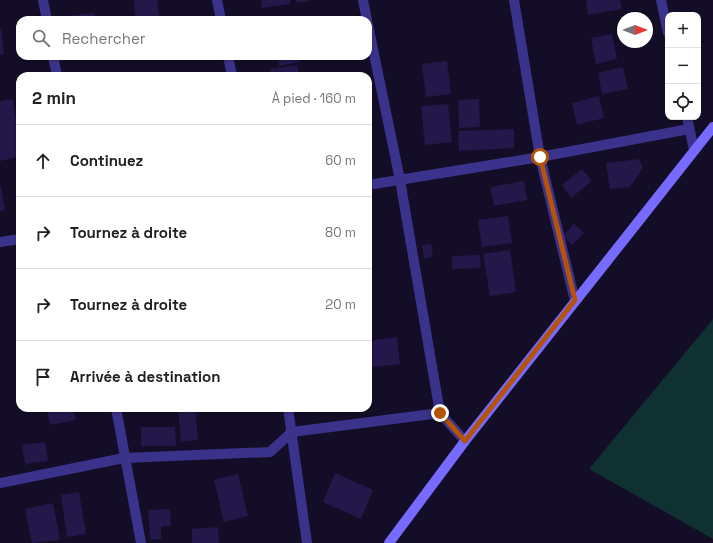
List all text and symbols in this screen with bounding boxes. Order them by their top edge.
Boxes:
north arrow [617,12,653,48]
map controls [665,12,701,120]
button: + [665,12,701,48]
search box [16,16,372,60]
icon: search [30,27,52,49]
text: Rechercher [62,29,145,48]
button: − [665,48,701,84]
button: locate [665,84,701,120]
text: 2 min [32,87,76,109]
text: À pied · 160 m [272,90,356,107]
route start [531,148,549,166]
icon: ahead [32,150,54,172]
text: Continuez [70,151,143,170]
text: 60 m [325,152,356,169]
icon: right [32,222,54,244]
text: Tournez à droite [70,223,187,242]
text: 80 m [325,224,356,241]
icon: right [32,294,54,316]
text: Tournez à droite [70,295,187,314]
text: 20 m [325,296,356,313]
icon: arrive [32,366,54,388]
text: Arrivée à destination [70,367,220,386]
route end [431,404,449,422]

